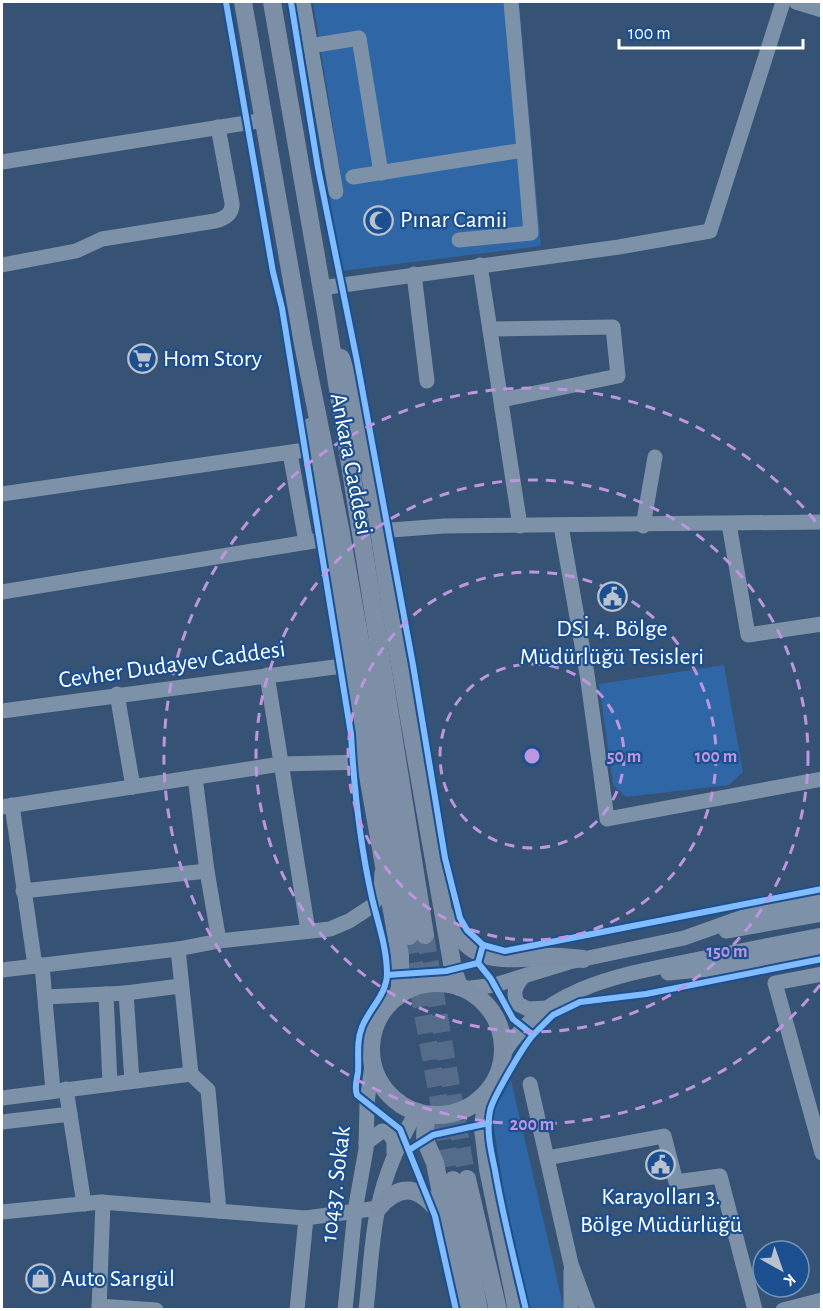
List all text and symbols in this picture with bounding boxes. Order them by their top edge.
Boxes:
scale bar [619,12,804,50]
text: 100 m [628,25,671,43]
mosque icon: Pınar Camii [363,204,395,236]
place label: Pınar Camii [400,208,507,232]
supermarket icon: Hom Story [126,343,158,375]
place label: Hom Story [163,347,262,371]
street label: Ankara Caddesi [325,391,377,537]
public building icon: DSİ 4. Bölge Müdürlüğü Tesisleri [596,580,628,612]
place label: DSİ 4. Bölge Müdürlüğü Tesisleri [520,616,704,669]
street label: Cevher Dudayev Caddesi [57,637,287,693]
centre of rings [522,746,542,766]
text: 50 m [607,748,641,766]
text: 100 m [695,748,737,766]
text: 150 m [707,943,747,961]
text: 200 m [510,1116,554,1134]
street label: 10437. Sokak [317,1124,355,1244]
public building icon: Karayolları 3. Bölge Müdürlüğü [645,1148,677,1180]
place label: Karayolları 3. Bölge Müdürlüğü [580,1185,742,1237]
north arrow [751,1239,811,1299]
shop icon: Auto Sarıgül [24,1263,56,1295]
place label: Auto Sarıgül [61,1267,175,1291]
text: K [781,1271,799,1289]

